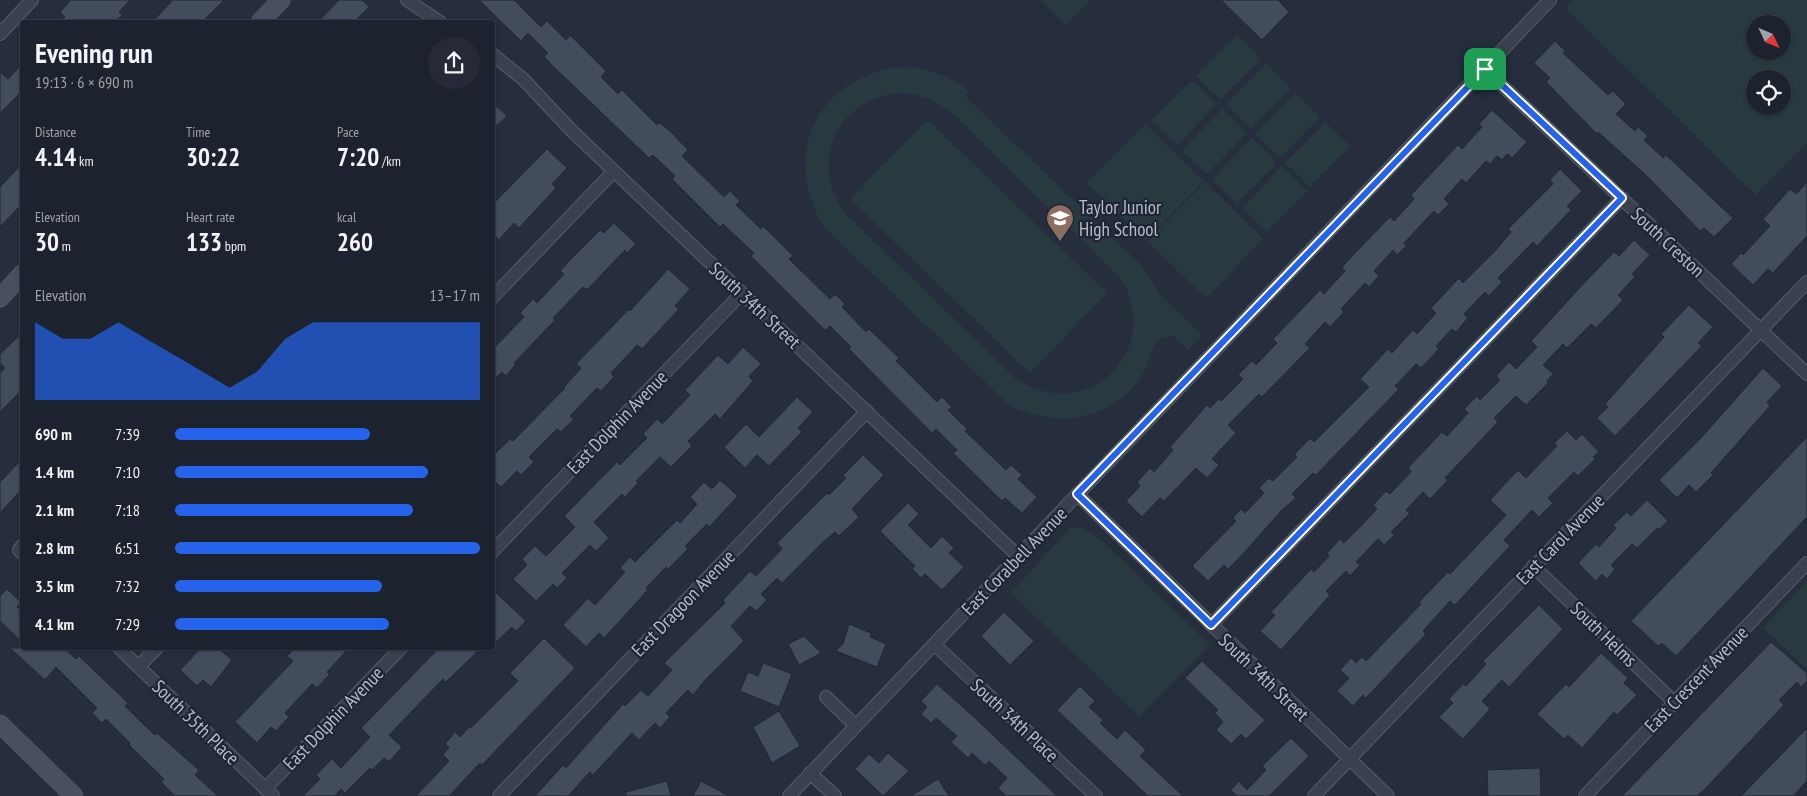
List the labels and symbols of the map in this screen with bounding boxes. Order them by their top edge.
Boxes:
north arrow [1746,15,1791,60]
pin [1464,48,1506,90]
place label: Taylor Junior High School [1079,195,1162,241]
street label: South Creston [1626,202,1710,282]
school or university icon: Taylor Junior High School [1045,203,1075,242]
street label: South 34th Street [704,257,806,354]
street label: East Dolphin Avenue [562,365,673,479]
street label: East Carol Avenue [1511,489,1609,589]
street label: East Coralbell Avenue [956,502,1072,620]
street label: East Dragoon Avenue [626,545,740,661]
street label: South Helms [1566,596,1642,672]
street label: East Crescent Avenue [1639,621,1753,737]
street label: South 34th Street [1214,628,1315,727]
street label: East Dolphin Avenue [278,661,389,775]
street label: South 34th Place [966,673,1064,767]
street label: South 35th Place [147,675,245,770]

